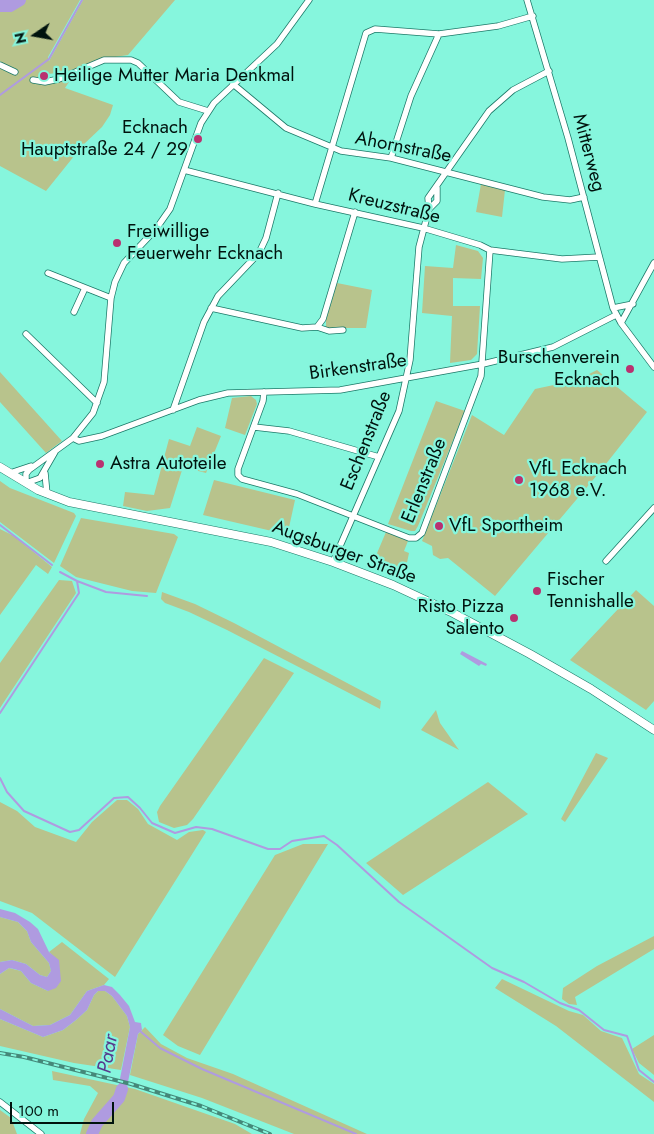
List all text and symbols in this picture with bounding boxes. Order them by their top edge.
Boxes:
north arrow [10,10,60,60]
text: N [9,31,31,46]
place label: Heilige Mutter Maria Denkmal [54,65,295,87]
marker: Heilige Mutter Maria Denkmal [38,70,50,82]
street label: Mitterweg [567,112,609,194]
place label: Ecknach Hauptstraße 24 / 29 [21,117,188,161]
street label: Ahornstraße [353,127,453,169]
marker: Ecknach Hauptstraße 24 / 29 [192,133,204,145]
street label: Kreuzstraße [346,185,442,229]
place label: Freiwillige Feuerwehr Ecknach [127,221,283,265]
marker: Freiwillige Feuerwehr Ecknach [111,237,123,249]
place label: Burschenverein Ecknach [498,347,620,391]
street label: Birkenstraße [308,350,408,386]
marker: Burschenverein Ecknach [624,363,636,375]
street label: Eschenstraße [337,388,397,494]
street label: Erlenstraße [398,435,452,527]
place label: Astra Autoteile [110,453,227,475]
marker: Astra Autoteile [94,458,106,470]
place label: VfL Ecknach 1968 e.V. [529,458,627,502]
marker: VfL Ecknach 1968 e.V. [513,474,525,486]
place label: VfL Sportheim [449,515,563,537]
street label: Augsburger Straße [269,516,419,590]
marker: VfL Sportheim [433,520,445,532]
place label: Fischer Tennishalle [547,569,634,613]
marker: Fischer Tennishalle [531,585,543,597]
place label: Risto Pizza Salento [418,596,504,640]
marker: Risto Pizza Salento [508,612,520,624]
water label: Paar [94,1033,124,1075]
scale bar [12,1092,116,1124]
text: 100 m [18,1100,59,1122]

